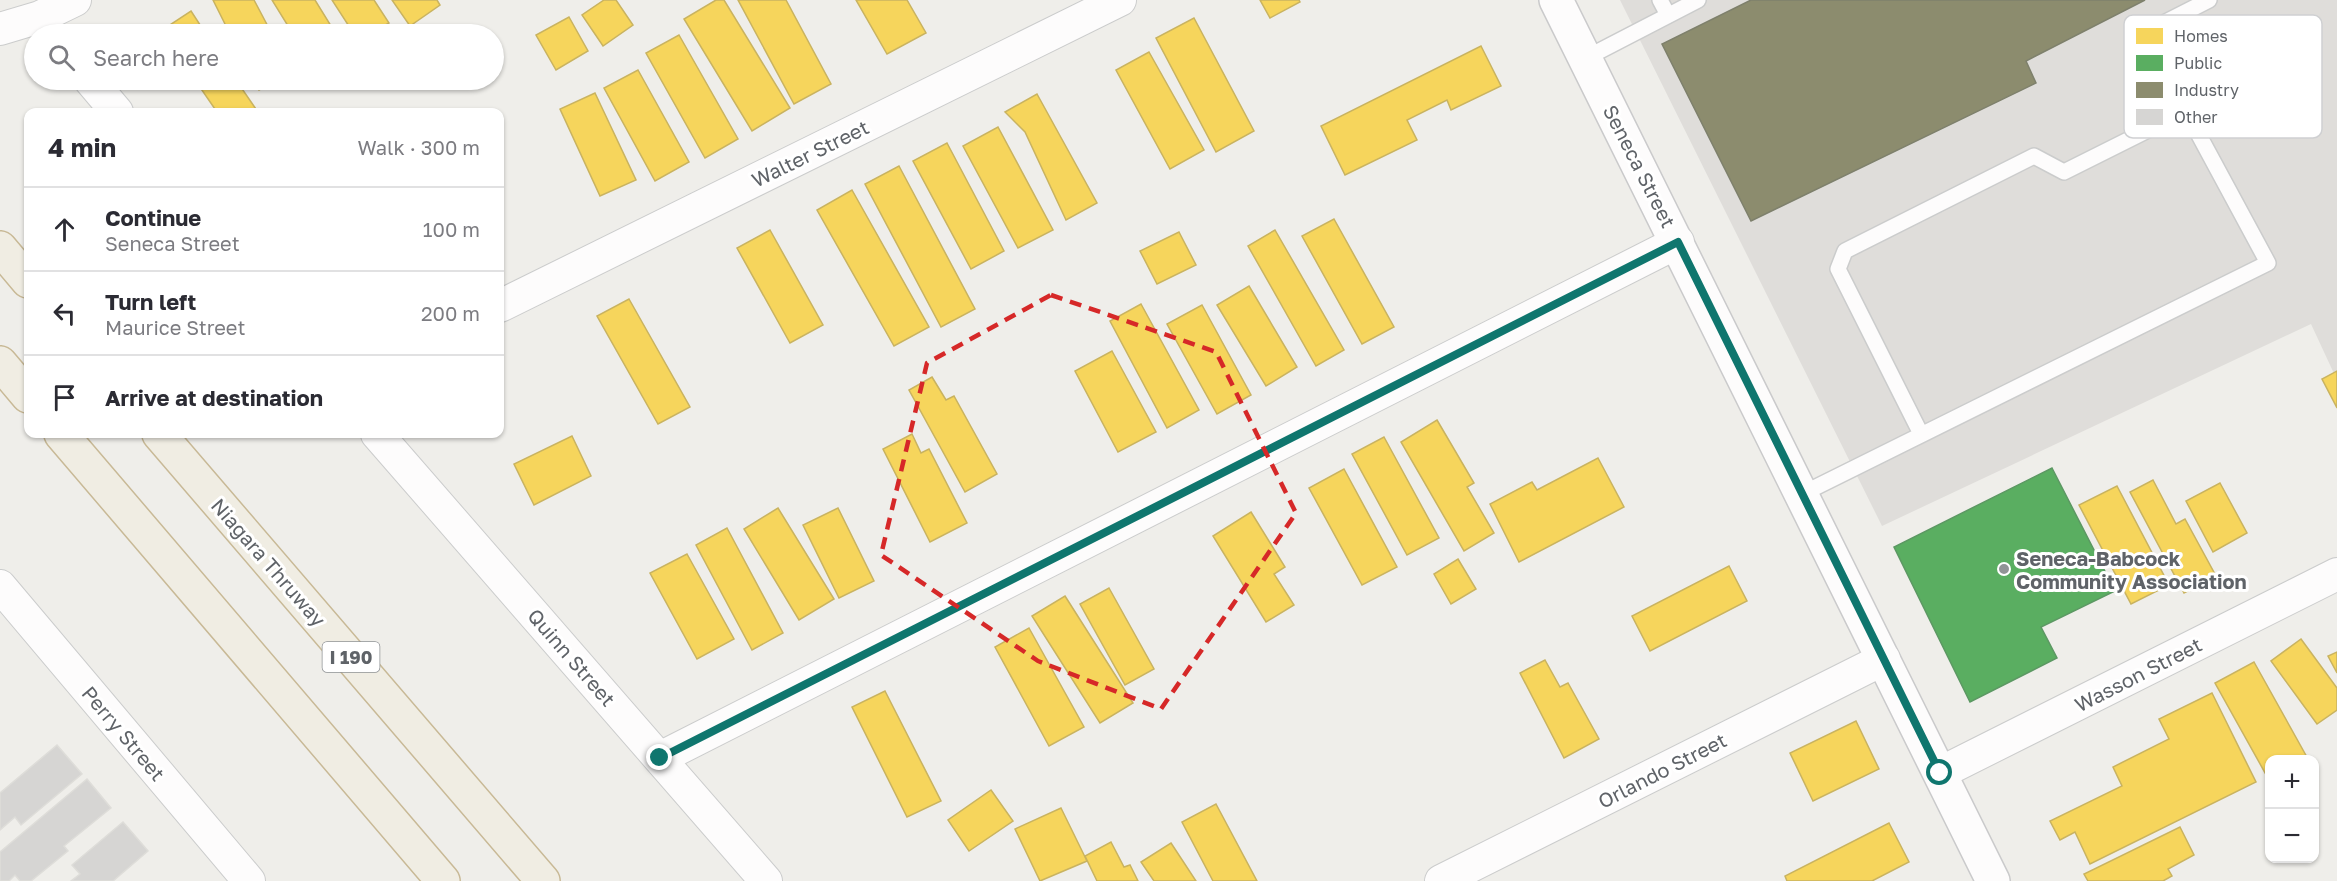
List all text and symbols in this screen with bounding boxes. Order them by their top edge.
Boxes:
legend [2124,15,2322,138]
search box [24,24,504,90]
text: Homes [2174,26,2228,46]
icon: search [45,41,78,74]
text: Search here [93,44,219,71]
text: Public [2174,53,2222,73]
text: Industry [2174,80,2239,100]
street label: Seneca Street [1599,101,1681,231]
text: Other [2174,107,2218,127]
street label: Walter Street [748,114,872,192]
text: 4 min [48,132,116,163]
text: Walk · 300 m [357,135,480,159]
text: Continue [105,204,201,231]
icon: ahead [48,213,81,246]
text: 100 m [423,217,480,241]
text: Seneca Street [105,231,240,255]
text: Turn left [105,288,196,315]
icon: left [48,297,81,330]
text: 200 m [421,301,480,325]
text: Maurice Street [105,315,245,339]
icon: arrive [48,381,81,414]
text: Arrive at destination [105,384,323,411]
street label: Niagara Thruway [207,493,331,631]
place label: Seneca-Babcock Community Association [2016,546,2247,593]
marker: Seneca-Babcock Community Association [1997,562,2011,576]
street label: Quinn Street [523,603,621,711]
street label: Wasson Street [2070,632,2206,716]
road number: I 190 [322,642,380,672]
street label: Perry Street [77,681,171,785]
street label: Orlando Street [1594,727,1730,813]
route end [646,744,672,770]
map controls [2265,755,2319,863]
button: + [2265,755,2319,809]
route start [1926,759,1952,785]
button: − [2265,809,2319,863]

